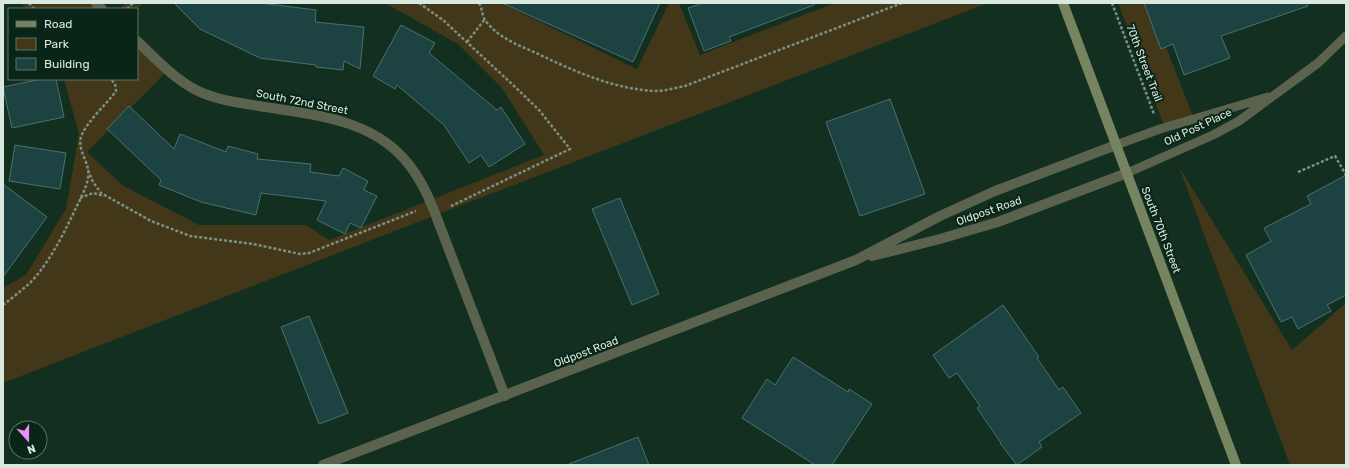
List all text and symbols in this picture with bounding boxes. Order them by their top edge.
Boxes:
legend [8,8,138,80]
text: Road [44,17,72,31]
street label: 70th Street Trail [1123,23,1165,103]
text: Park [44,37,70,51]
text: Building [44,57,90,71]
street label: South 72nd Street [255,87,350,117]
street label: Old Post Place [1162,106,1234,148]
street label: South 70th Street [1139,185,1184,276]
street label: Oldpost Road [955,194,1023,228]
street label: Oldpost Road [552,334,620,370]
north arrow [8,420,48,460]
text: N [25,441,37,456]

